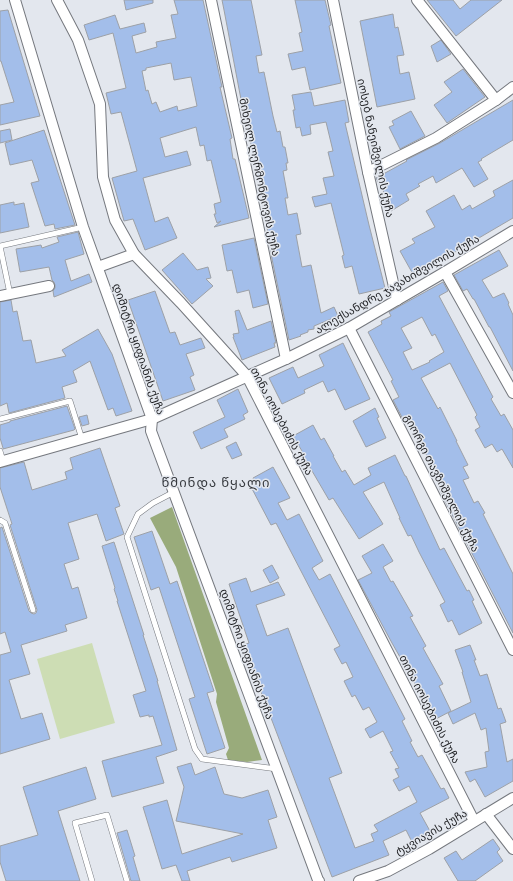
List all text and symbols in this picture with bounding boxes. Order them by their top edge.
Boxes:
street label: იოსებ ნანეიშვილის ქუჩა [354,77,398,219]
street label: მიხეილ ლერმონტოვის ქუჩა [236,97,284,257]
street label: ალექსანდრე ჯავახიშვილის ქუჩა [312,231,482,337]
street label: დიმიტრი ყიფიანის ქუჩა [110,282,168,416]
street label: თინა იოსებიძის ქუჩა [248,365,316,477]
street label: გიორგი თავზიშვილის ქუჩა [401,412,483,554]
district label: წმინდა წყალი [161,473,271,491]
street label: დიმიტრი ყიფიანის ქუჩა [217,587,277,721]
street label: თინა იოსებიძის ქუჩა [396,652,464,766]
street label: ტყვიავის ქუჩა [392,806,470,858]

